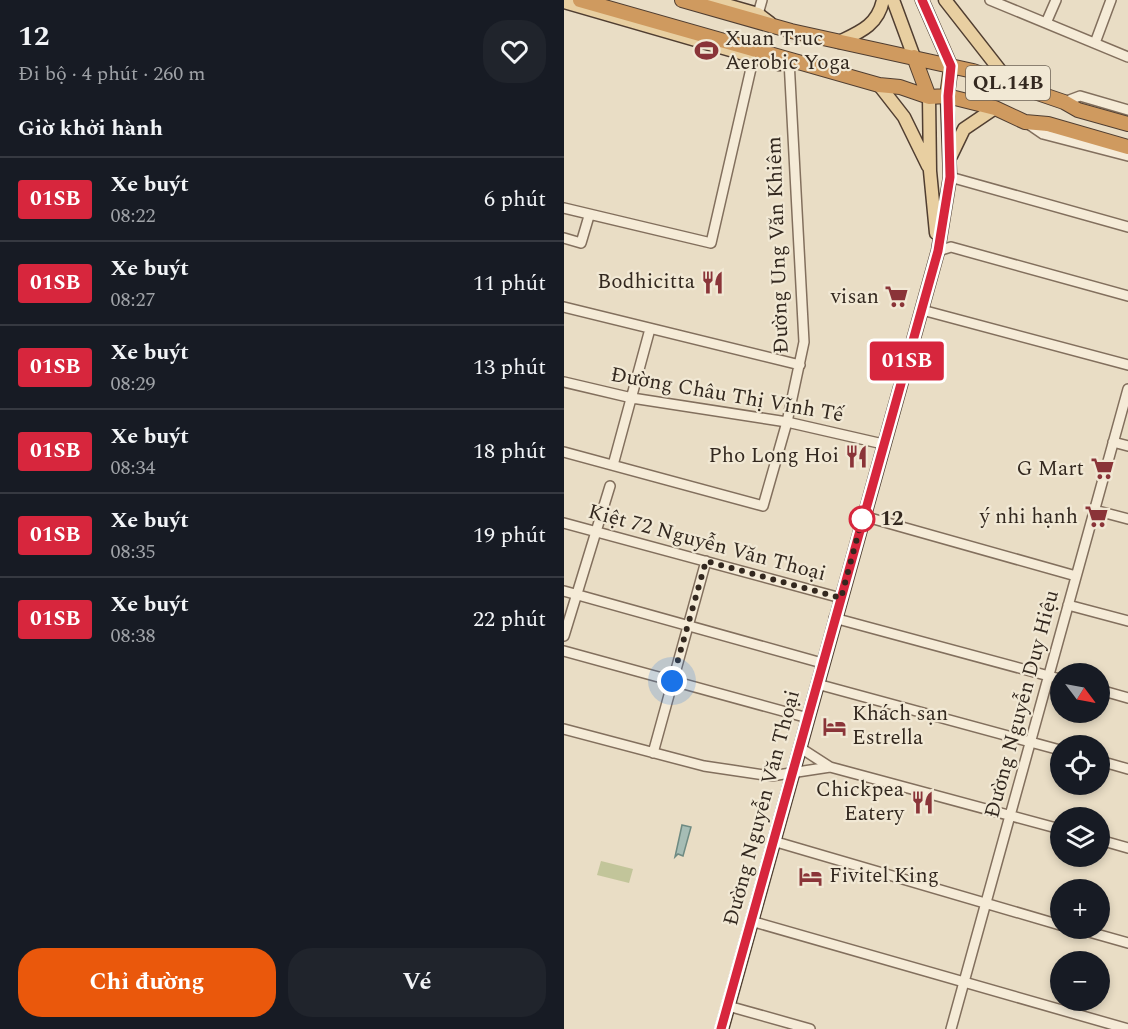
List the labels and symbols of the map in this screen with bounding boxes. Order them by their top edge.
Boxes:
place label: Xuan Truc Aerobic Yoga [725,23,851,79]
sports icon: Xuan Truc Aerobic Yoga [694,38,720,64]
road number: QL.14B [966,66,1050,100]
street label: Đường Ung Văn Khiêm [758,136,798,354]
place label: Bodhicitta [597,266,696,298]
restaurant icon: Bodhicitta [700,269,726,295]
place label: visan [830,281,879,313]
supermarket icon: visan [884,284,910,310]
line badge: 01SB [865,342,949,380]
street label: Đường Châu Thị Vĩnh Tế [608,359,847,431]
place label: Pho Long Hoi [708,440,839,472]
restaurant icon: Pho Long Hoi [844,443,870,469]
place label: G Mart [1016,453,1084,485]
supermarket icon: G Mart [1089,456,1115,482]
street label: Kiệt 72 Nguyễn Văn Thoại [584,496,830,590]
place label: ý nhi hạnh [979,501,1078,533]
place label: 12 [880,503,904,535]
supermarket icon: ý nhi hạnh [1083,504,1109,530]
marker: 12 [849,506,875,532]
street label: Đường Nguyễn Duy Hiệu [976,586,1068,822]
north arrow [1050,663,1110,723]
your location [657,666,687,696]
street label: Đường Nguyễn Văn Thoại [715,687,809,929]
place label: Khách sạn Estrella [852,698,948,754]
hotel icon: Khách sạn Estrella [821,713,847,739]
place label: Chickpea Eatery [816,774,905,830]
restaurant icon: Chickpea Eatery [909,789,935,815]
place label: Fivitel King [829,860,939,892]
hotel icon: Fivitel King [798,863,824,889]

